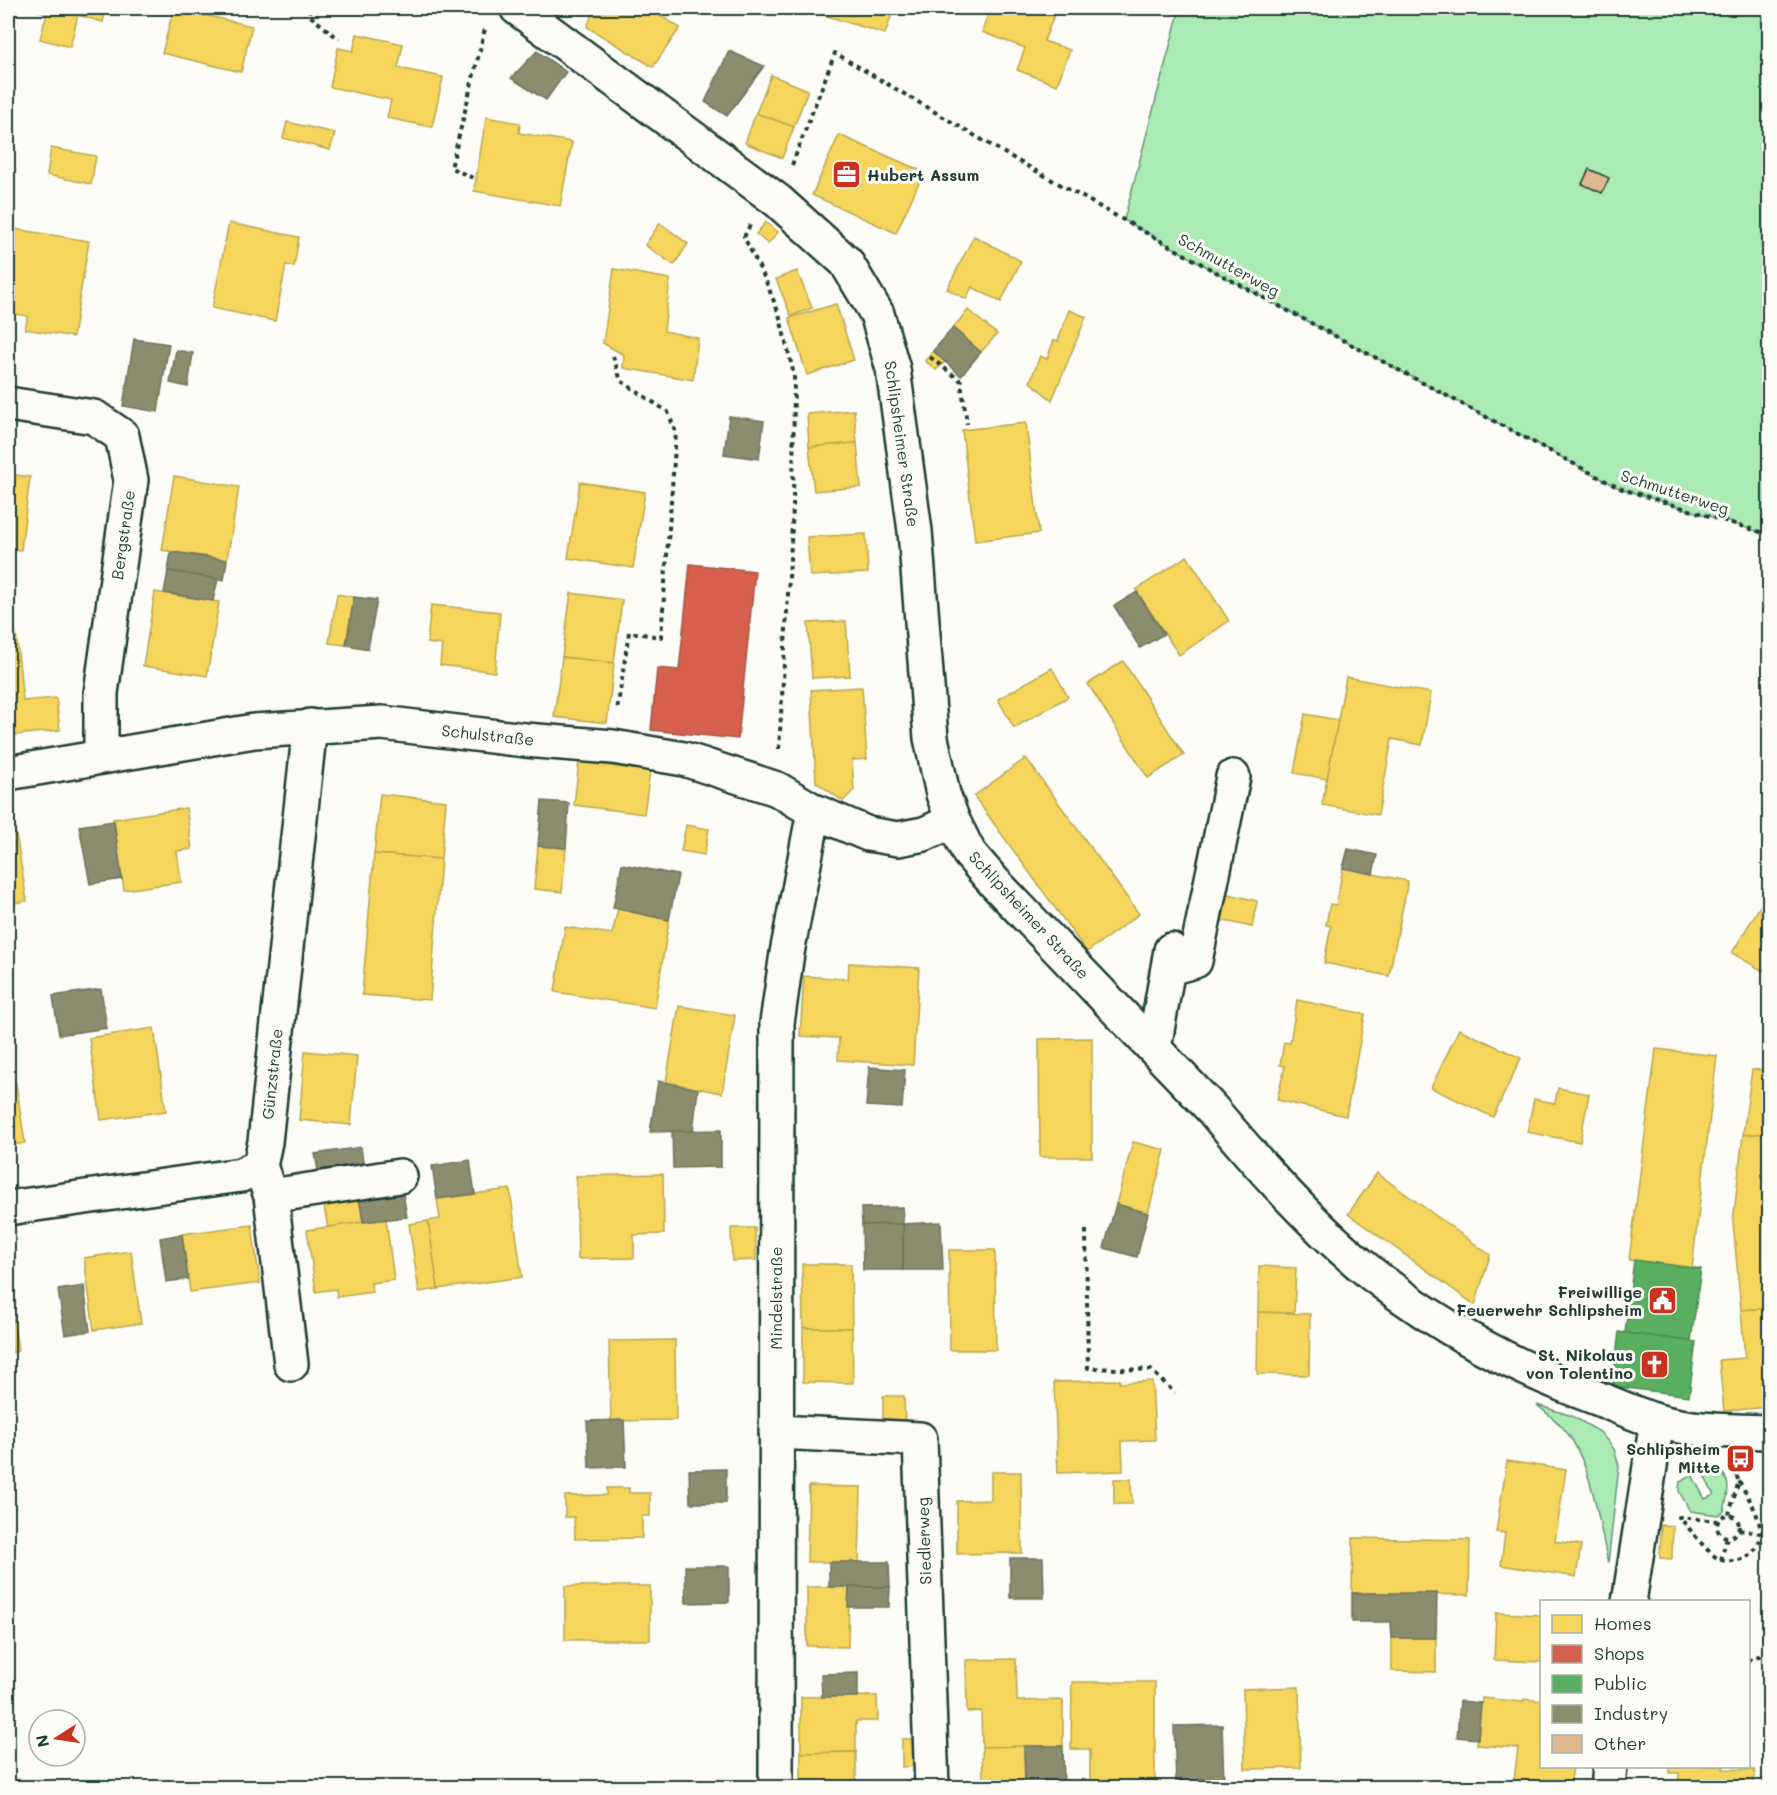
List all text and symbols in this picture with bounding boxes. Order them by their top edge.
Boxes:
office icon: Hubert Assum [830,159,862,191]
place label: Hubert Assum [867,164,979,185]
street label: Schmutterweg [1175,228,1284,301]
street label: Schlipsheimer Straße [880,359,925,528]
street label: Schmutterweg [1618,464,1732,519]
street label: Bergstraße [106,489,139,581]
street label: Schulstraße [441,719,535,750]
street label: Schlipsheimer Straße [964,846,1094,983]
street label: Günzstraße [256,1027,287,1120]
street label: Mindelstraße [765,1246,786,1350]
place label: Freiwillige Feuerwehr Schlipsheim [1456,1281,1642,1320]
public building icon: Freiwillige Feuerwehr Schlipsheim [1647,1285,1679,1317]
place label: St. Nikolaus von Tolentino [1526,1344,1633,1383]
church icon: St. Nikolaus von Tolentino [1638,1348,1670,1380]
place label: Schlipsheim Mitte [1626,1438,1720,1477]
bus stop icon: Schlipsheim Mitte [1725,1442,1757,1474]
street label: Siedlerweg [911,1497,936,1585]
legend [1540,1600,1750,1768]
text: Homes [1594,1611,1652,1635]
text: Shops [1594,1641,1645,1665]
text: Public [1594,1671,1647,1695]
text: Industry [1594,1701,1668,1725]
north arrow [27,1708,87,1768]
text: Other [1594,1731,1647,1755]
text: N [30,1733,53,1749]

